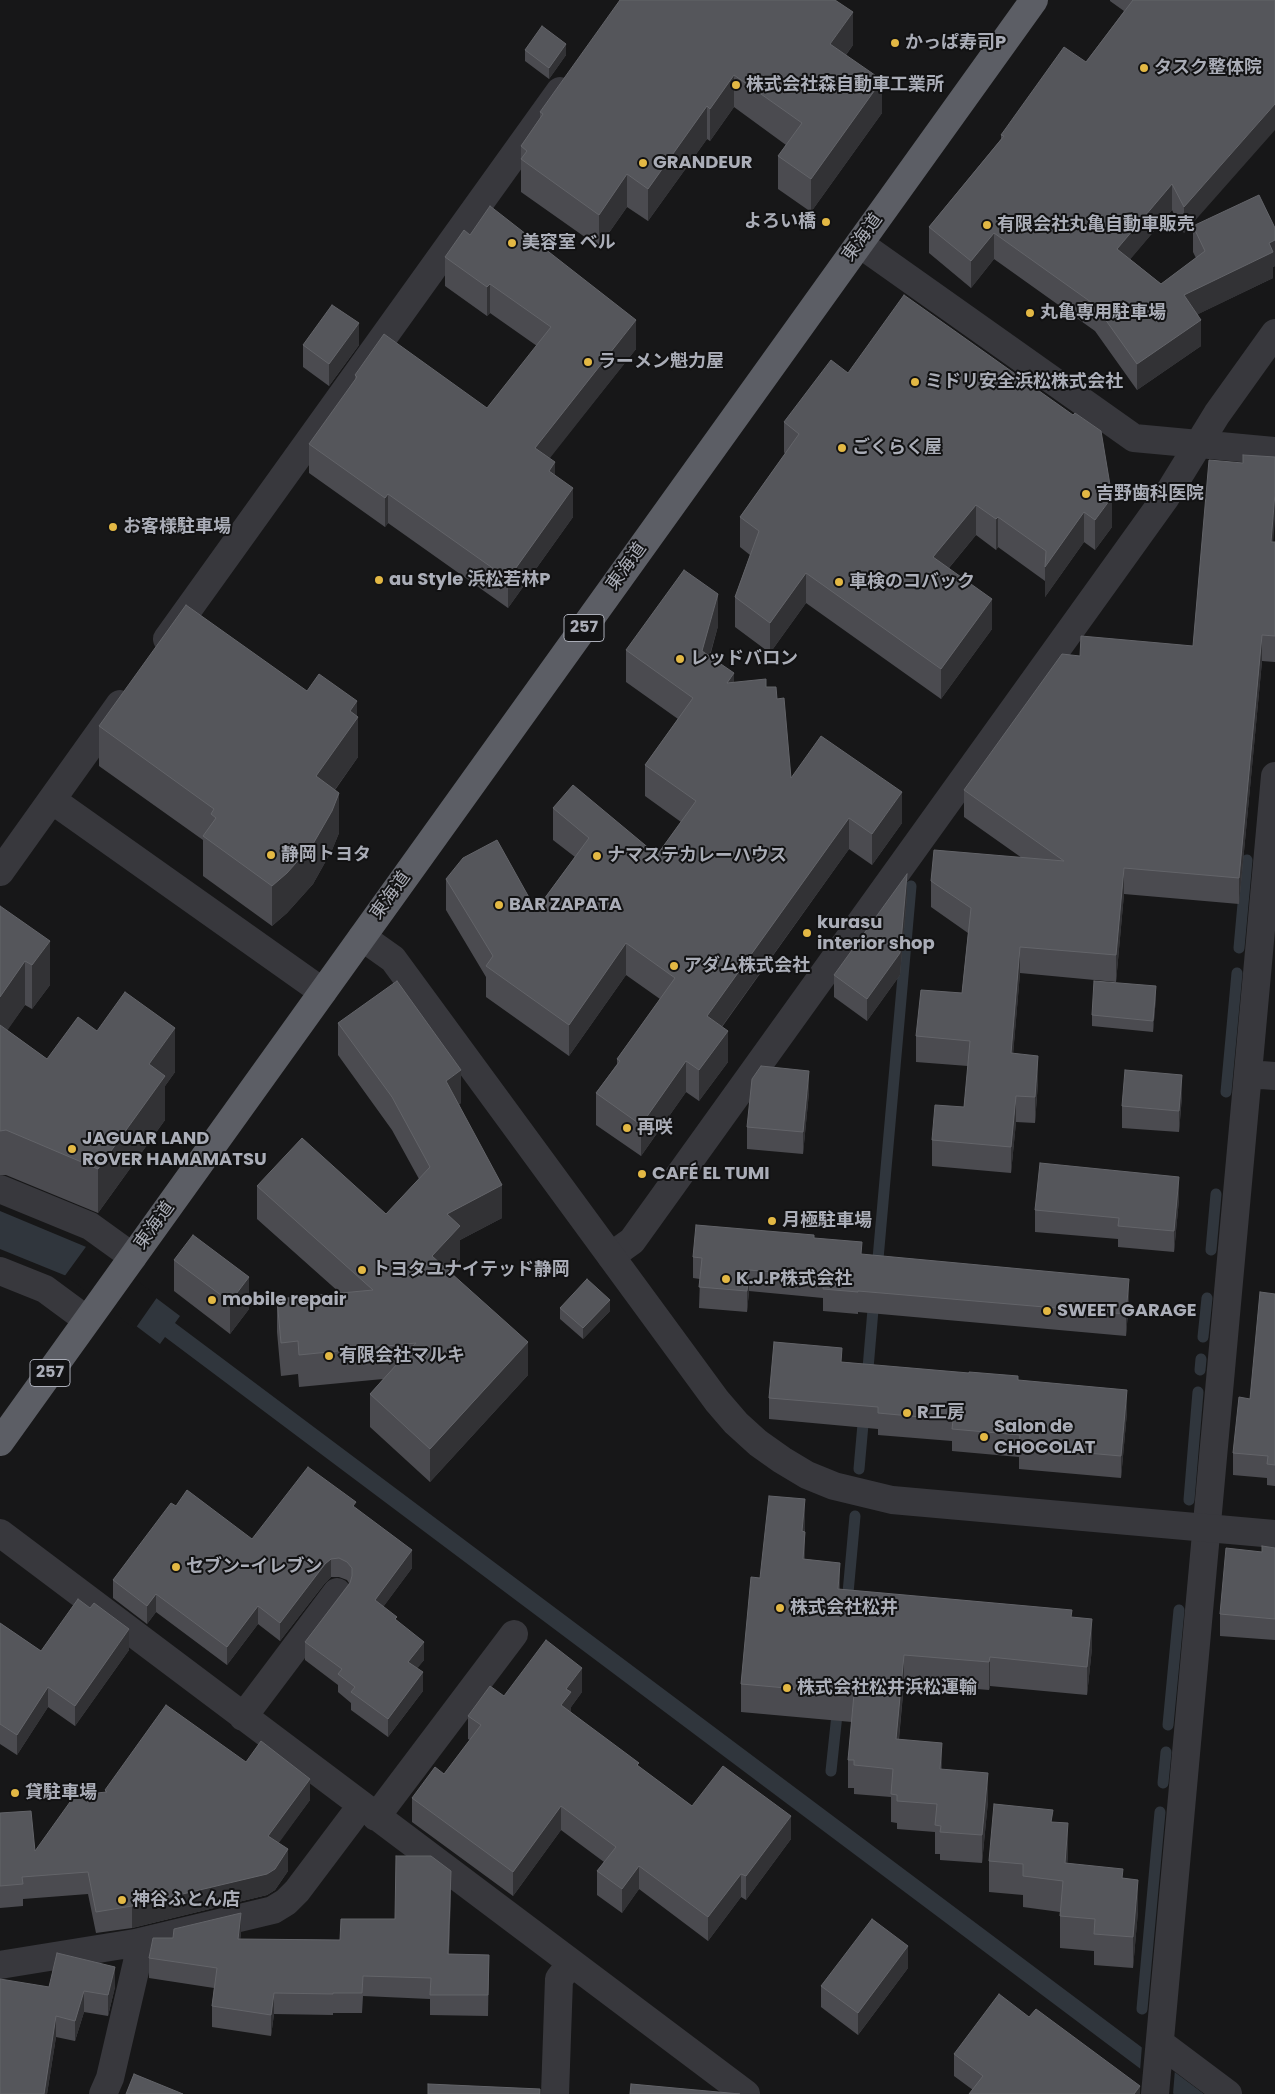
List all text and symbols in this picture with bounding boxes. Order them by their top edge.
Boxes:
place label: かっぱ寿司P [905,32,1006,54]
marker: かっぱ寿司P [889,37,901,49]
place label: タスク整体院 [1154,57,1262,79]
marker: タスク整体院 [1138,62,1150,74]
place label: 株式会社森自動車工業所 [746,74,944,96]
marker: 株式会社森自動車工業所 [730,79,742,91]
place label: GRANDEUR [653,152,753,174]
marker: GRANDEUR [637,157,649,169]
street label: 東海道 [838,210,888,266]
place label: よろい橋 [744,211,816,233]
place label: 有限会社丸亀自動車販売 [997,214,1195,236]
marker: よろい橋 [820,216,832,228]
marker: 有限会社丸亀自動車販売 [981,219,993,231]
place label: 美容室 ベル [522,232,616,254]
marker: 美容室 ベル [506,237,518,249]
place label: 丸亀専用駐車場 [1040,302,1166,324]
marker: 丸亀専用駐車場 [1024,307,1036,319]
place label: ラーメン魁力屋 [598,351,724,373]
marker: ラーメン魁力屋 [582,356,594,368]
place label: ミドリ安全浜松株式会社 [925,371,1123,393]
marker: ミドリ安全浜松株式会社 [909,376,921,388]
place label: ごくらく屋 [852,437,942,459]
marker: ごくらく屋 [836,442,848,454]
place label: 吉野歯科医院 [1096,483,1204,505]
marker: 吉野歯科医院 [1080,488,1092,500]
place label: お客様駐車場 [123,516,231,538]
marker: お客様駐車場 [107,521,119,533]
street label: 東海道 [602,539,652,595]
place label: au Style 浜松若林P [389,569,550,591]
place label: 車検のコバック [849,571,975,593]
marker: au Style 浜松若林P [373,574,385,586]
marker: 車検のコバック [833,576,845,588]
road number: 257 [564,614,604,641]
place label: レッドバロン [690,648,798,670]
marker: レッドバロン [674,653,686,665]
place label: 静岡トヨタ [281,844,371,866]
place label: ナマステカレーハウス [607,845,787,867]
marker: 静岡トヨタ [265,849,277,861]
marker: ナマステカレーハウス [591,850,603,862]
street label: 東海道 [366,868,416,924]
place label: BAR ZAPATA [509,894,622,916]
marker: BAR ZAPATA [493,899,505,911]
place label: kurasu interior shop [817,912,935,954]
marker: kurasu interior shop [801,927,813,939]
place label: アダム株式会社 [684,955,810,977]
marker: アダム株式会社 [668,960,680,972]
place label: 再咲 [637,1117,673,1139]
marker: 再咲 [621,1122,633,1134]
place label: JAGUAR LAND ROVER HAMAMATSU [82,1128,267,1170]
marker: JAGUAR LAND ROVER HAMAMATSU [66,1143,78,1155]
place label: CAFÉ EL TUMI [652,1163,770,1185]
marker: CAFÉ EL TUMI [636,1168,648,1180]
street label: 東海道 [130,1198,180,1254]
place label: 月極駐車場 [782,1210,872,1232]
marker: 月極駐車場 [766,1215,778,1227]
place label: トヨタユナイテッド静岡 [372,1259,570,1281]
marker: トヨタユナイテッド静岡 [356,1264,368,1276]
place label: K.J.P株式会社 [736,1268,852,1290]
marker: K.J.P株式会社 [720,1273,732,1285]
place label: mobile repair [222,1289,347,1311]
marker: mobile repair [206,1294,218,1306]
place label: SWEET GARAGE [1057,1300,1196,1322]
marker: SWEET GARAGE [1041,1305,1053,1317]
place label: 有限会社マルキ [339,1345,465,1367]
marker: 有限会社マルキ [323,1350,335,1362]
road number: 257 [30,1360,70,1386]
place label: R工房 [917,1402,965,1424]
marker: R工房 [901,1407,913,1419]
place label: Salon de CHOCOLAT [994,1416,1095,1458]
marker: Salon de CHOCOLAT [978,1431,990,1443]
place label: セブン-イレブン [186,1556,322,1578]
marker: セブン-イレブン [170,1561,182,1573]
place label: 株式会社松井 [790,1597,898,1619]
marker: 株式会社松井 [774,1602,786,1614]
place label: 株式会社松井浜松運輸 [797,1677,977,1699]
marker: 株式会社松井浜松運輸 [781,1682,793,1694]
place label: 貸駐車場 [25,1782,97,1804]
marker: 貸駐車場 [9,1787,21,1799]
place label: 神谷ふとん店 [132,1889,240,1911]
marker: 神谷ふとん店 [116,1894,128,1906]

